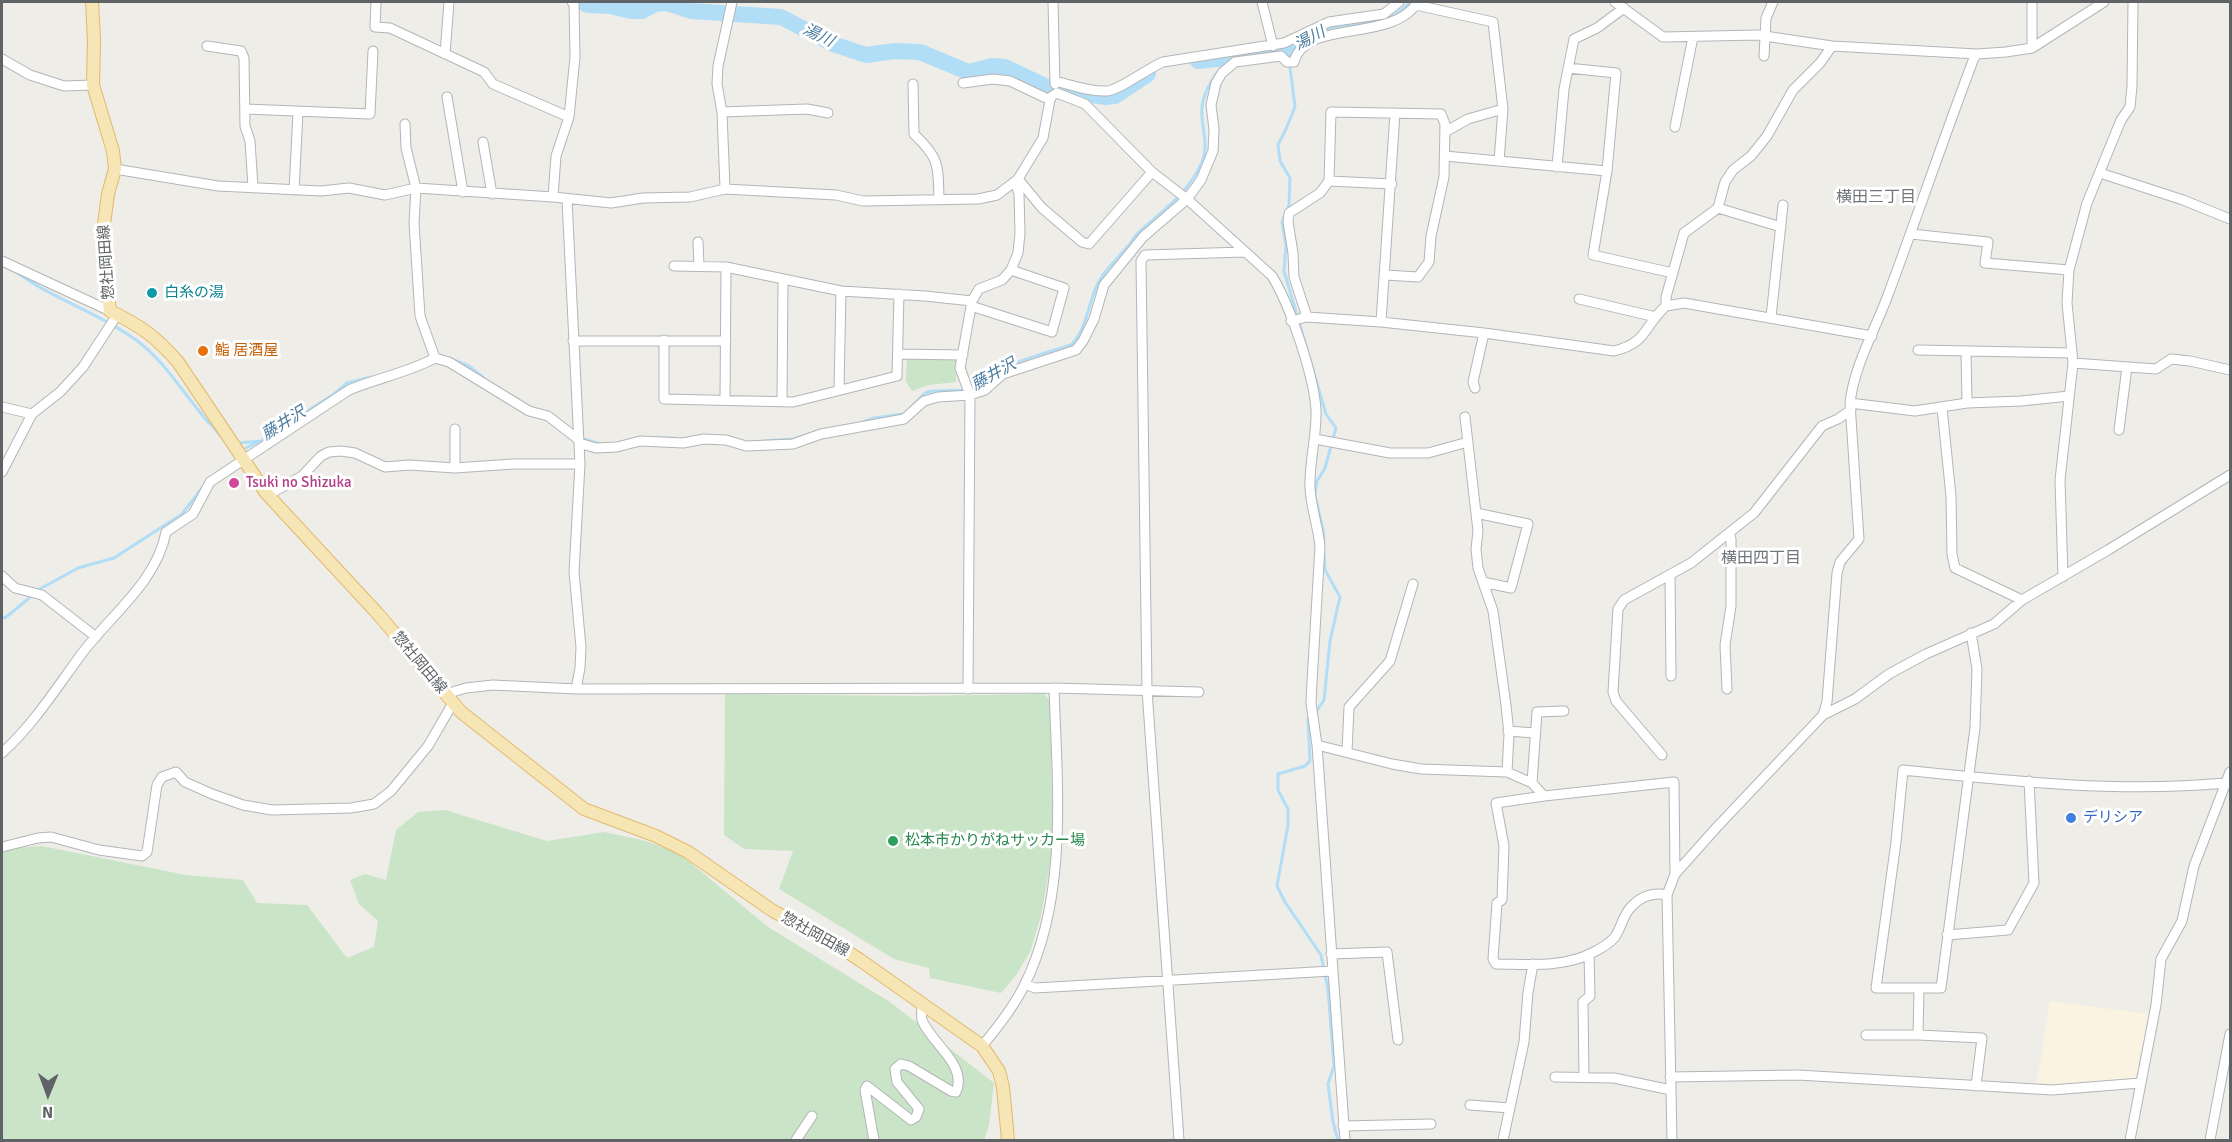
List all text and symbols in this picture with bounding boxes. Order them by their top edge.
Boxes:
water label: 湯川 [799,20,837,52]
water label: 湯川 [1291,23,1329,55]
district label: 横田三丁目 [1836,188,1916,208]
street label: 惣社岡田線 [95,224,119,300]
place label: 白糸の湯 [164,284,224,302]
marker: 白糸の湯 [145,286,159,300]
place label: 鮨 居酒屋 [215,342,278,360]
marker: 鮨 居酒屋 [196,344,210,358]
water label: 藤井沢 [968,355,1020,395]
water label: 藤井沢 [259,403,309,445]
place label: Tsuki no Shizuka [246,474,352,492]
marker: Tsuki no Shizuka [227,476,241,490]
district label: 横田四丁目 [1721,549,1801,569]
street label: 惣社岡田線 [388,628,450,698]
place label: デリシア [2083,809,2143,827]
marker: デリシア [2064,811,2078,825]
place label: 松本市かりがねサッカー場 [905,832,1085,850]
marker: 松本市かりがねサッカー場 [886,834,900,848]
street label: 惣社岡田線 [778,909,852,961]
north arrow [18,1064,78,1124]
text: N [42,1102,53,1122]

